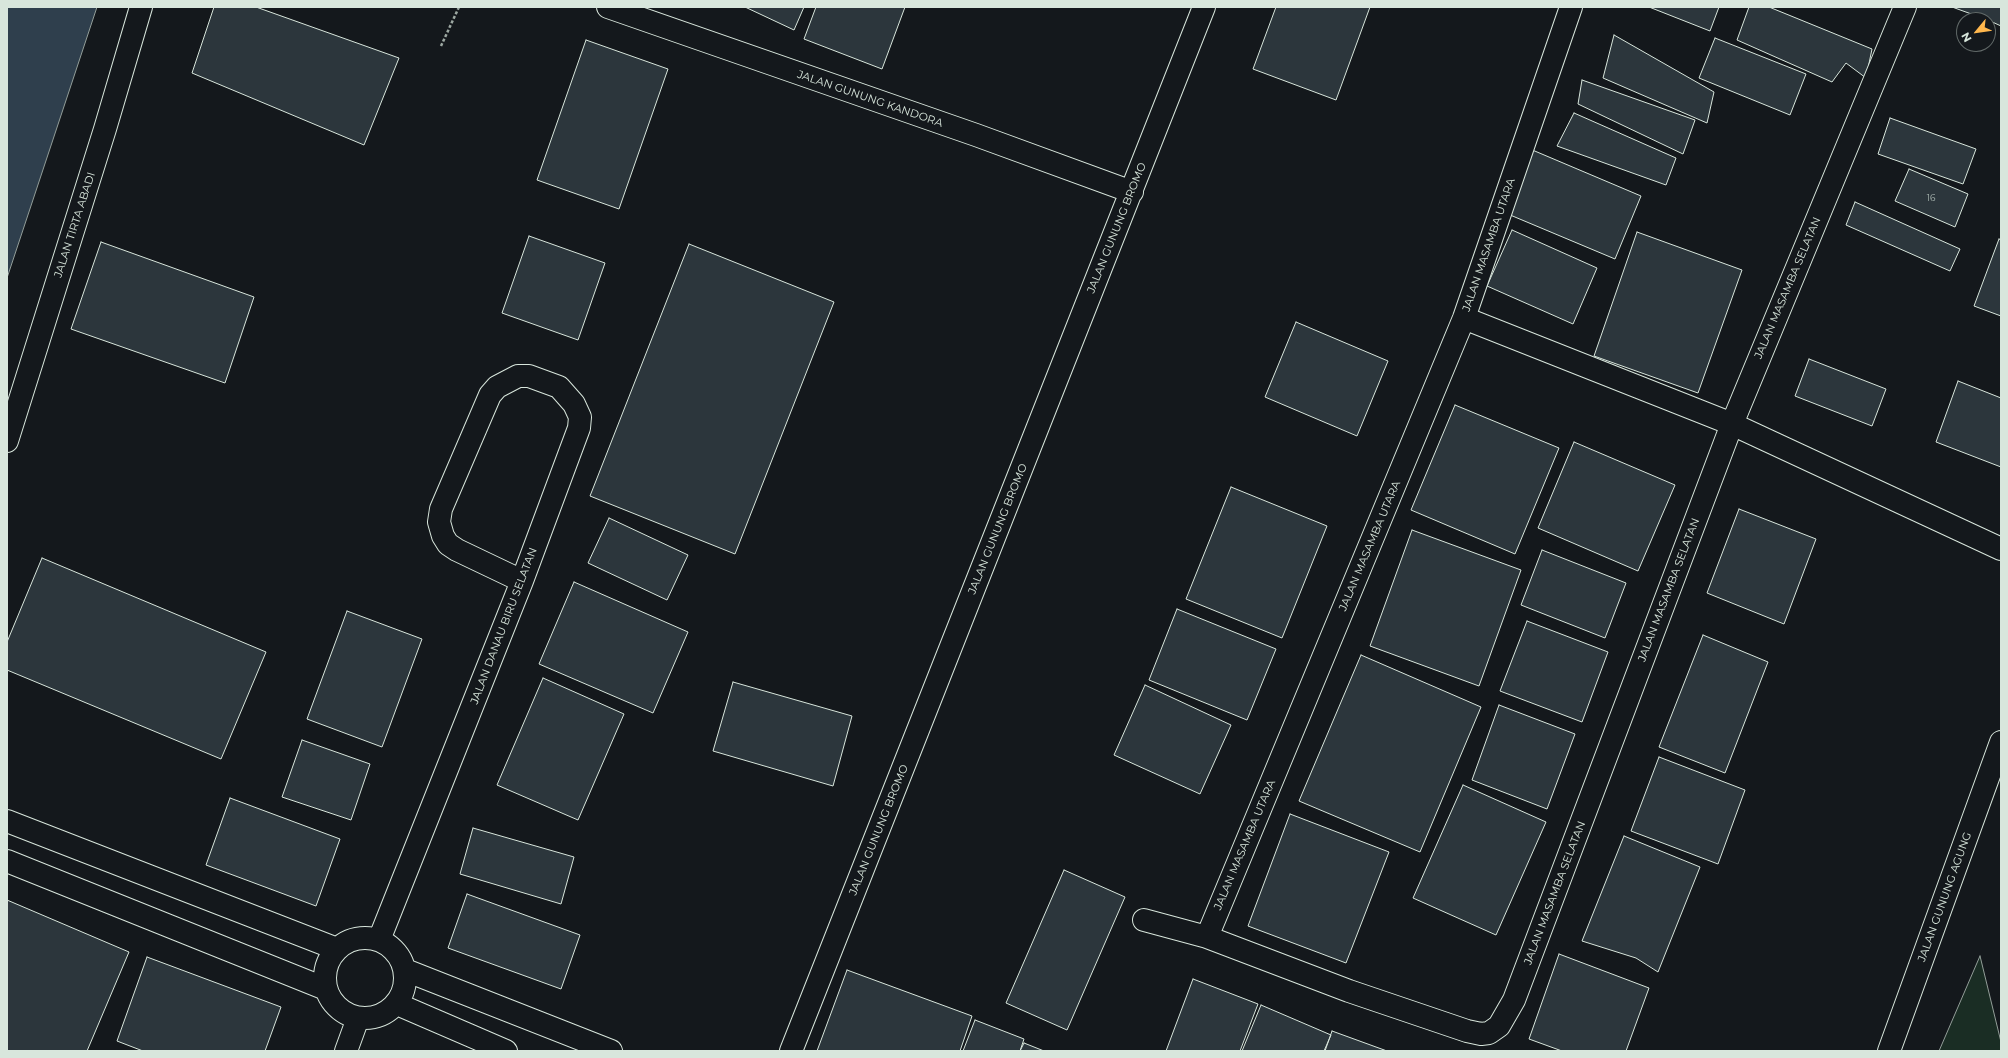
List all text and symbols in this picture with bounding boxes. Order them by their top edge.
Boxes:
north arrow [1956,12,1996,52]
text: N [1958,30,1975,45]
street label: JALAN GUNUNG KANDORA [795,68,945,130]
street label: JALAN GUNUNG BROMO [1085,161,1149,295]
street label: JALAN TIRTA ABADI [52,171,98,279]
street label: JALAN MASAMBA UTARA [1460,177,1518,313]
house number: 16 [1927,193,1935,203]
street label: JALAN MASAMBA SELATAN [1752,215,1824,361]
street label: JALAN GUNUNG BROMO [966,462,1030,596]
street label: JALAN MASAMBA UTARA [1337,479,1403,613]
street label: JALAN MASAMBA SELATAN [1635,516,1703,664]
street label: JALAN DANAU BIRU SELATAN [468,546,540,706]
street label: JALAN GUNUNG BROMO [847,763,911,897]
street label: JALAN MASAMBA UTARA [1212,778,1278,912]
street label: JALAN MASAMBA SELATAN [1521,819,1589,967]
street label: JALAN GUNUNG AGUNG [1915,830,1975,964]

